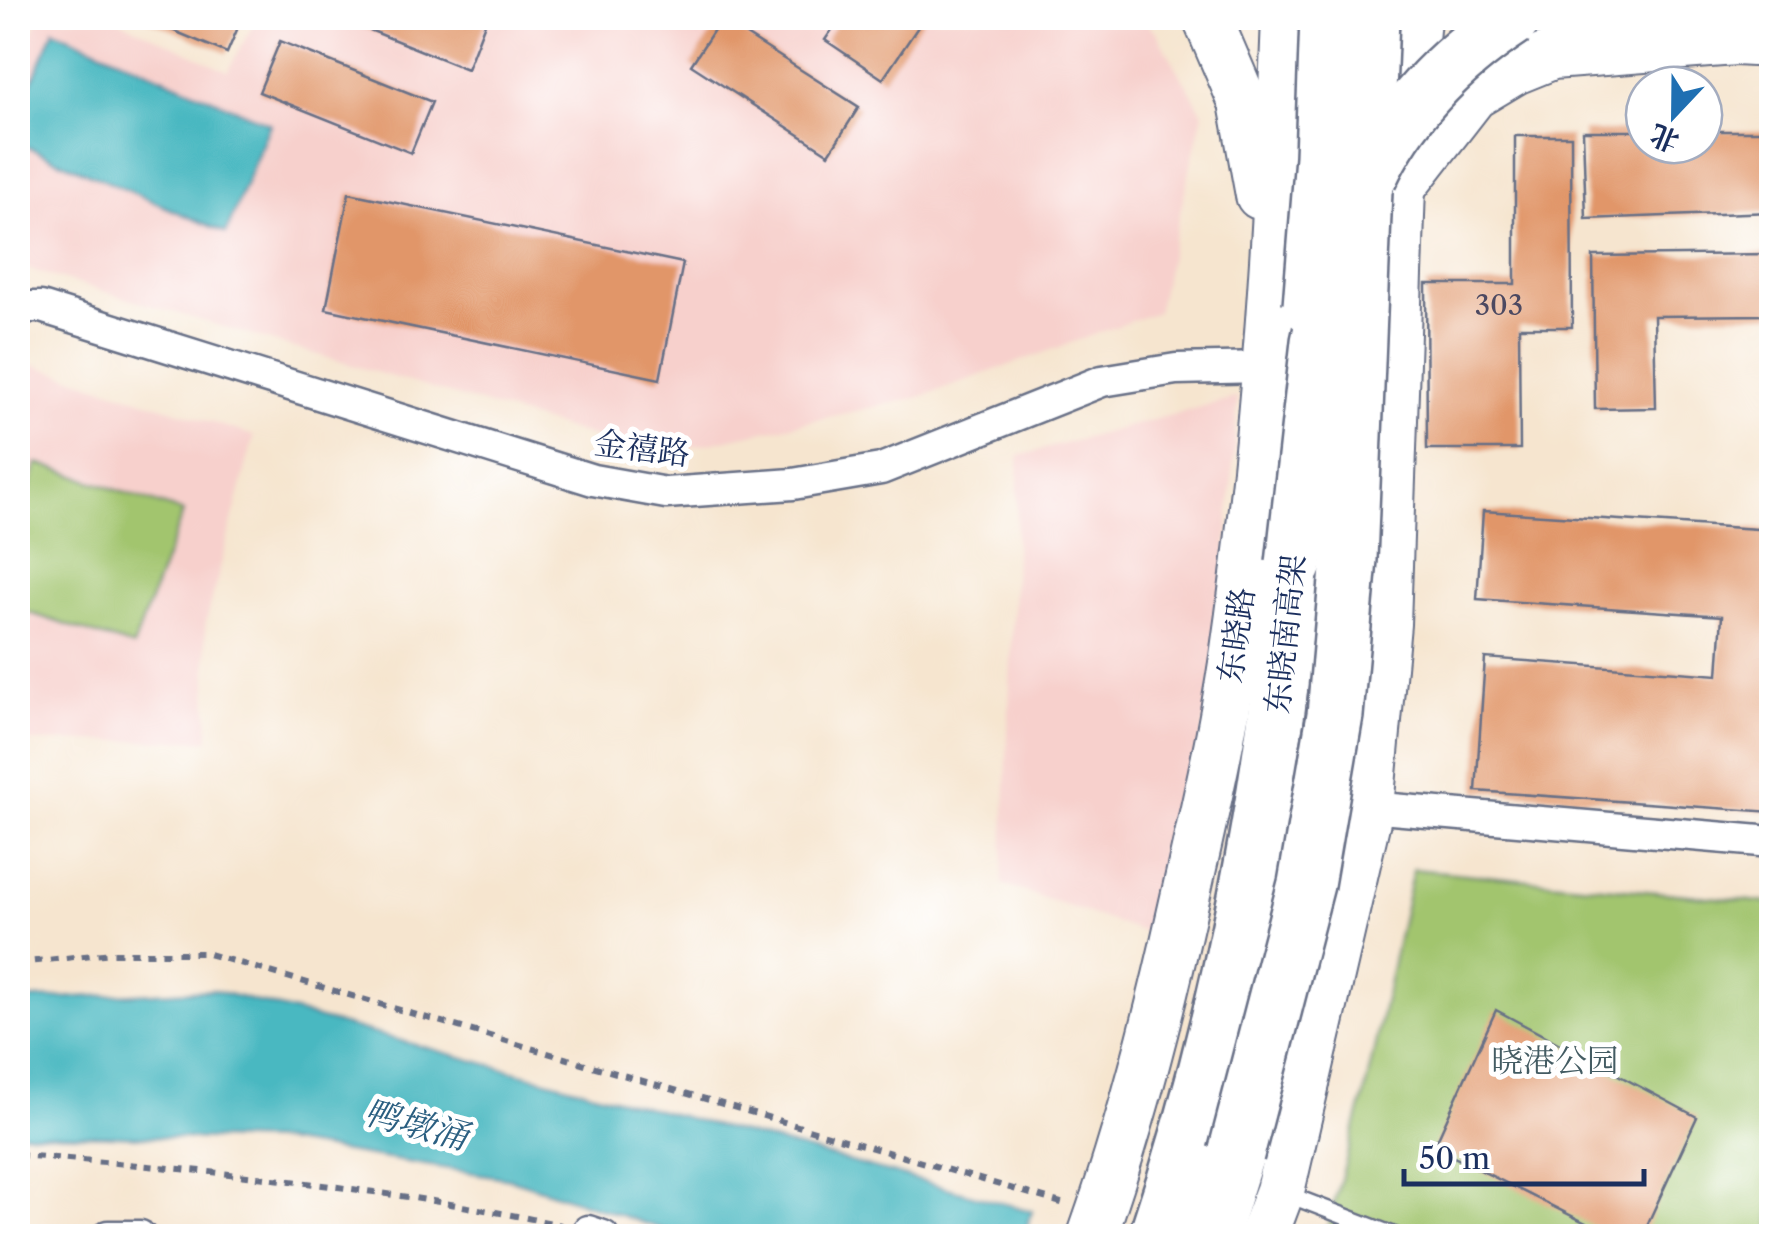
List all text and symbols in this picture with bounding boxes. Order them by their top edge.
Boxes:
north arrow [1624,65,1724,165]
text: 北 [1645,117,1684,159]
house number: 303 [1475,288,1523,322]
street label: 金禧路 [592,423,692,473]
street label: 东晓南高架 [1257,552,1313,716]
street label: 东晓路 [1210,585,1262,685]
park label: 晓港公园 [1491,1041,1619,1080]
water label: 鸭墩涌 [360,1090,476,1159]
scale bar [1404,1124,1644,1186]
text: 50 m [1419,1140,1490,1177]

